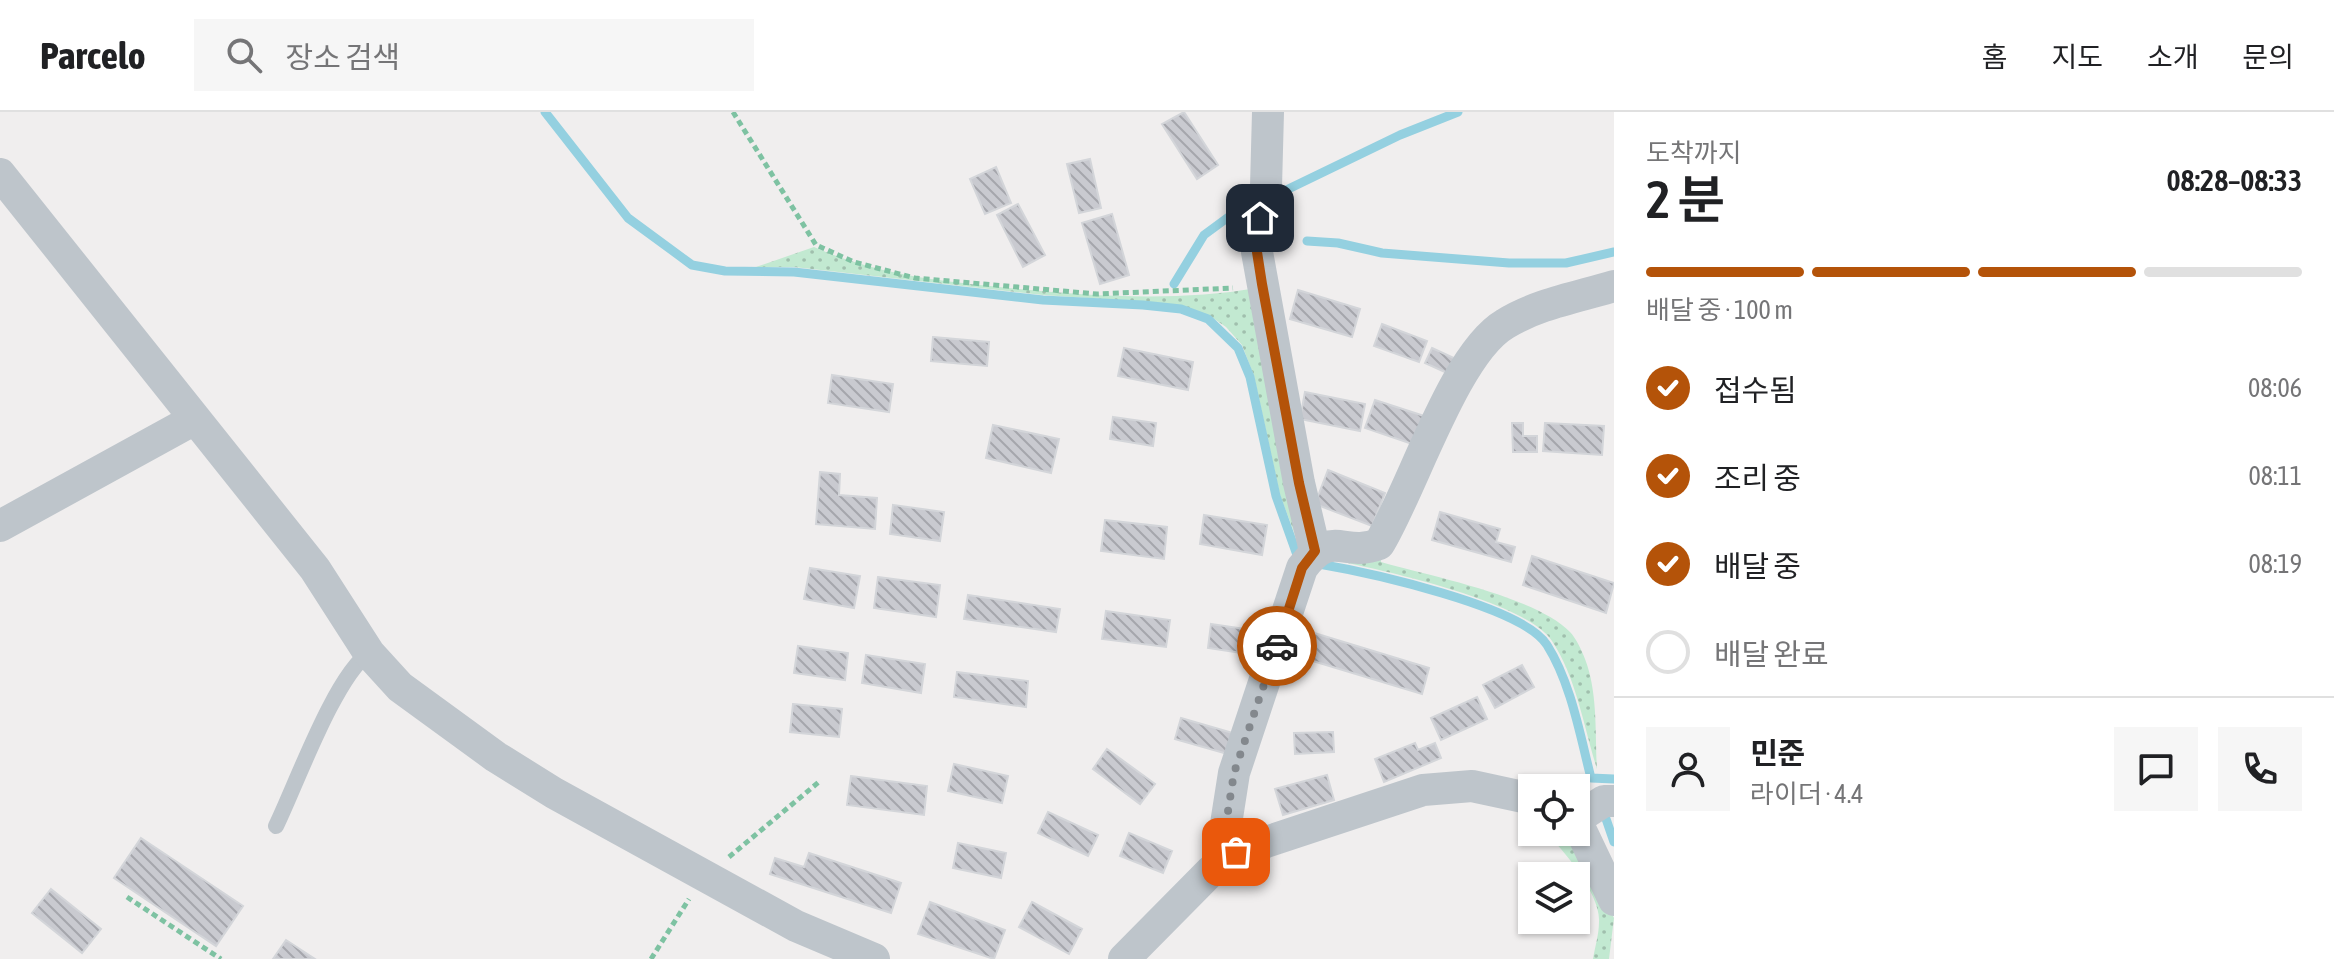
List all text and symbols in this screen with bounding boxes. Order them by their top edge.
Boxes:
search box [194,19,754,91]
icon: search [222,33,266,77]
text: Parcelo [40,34,146,77]
text: 장소 검색 [286,40,400,74]
text: 홈 [1982,41,2007,73]
text: 지도 [2051,41,2103,73]
text: 소개 [2147,41,2198,73]
text: 문의 [2242,41,2294,73]
text: 도착까지 [1646,138,1742,168]
text: 08:28–08:33 [2167,163,2302,197]
text: 2 분 [1646,169,1725,229]
pin [1226,184,1294,252]
icon: home [1238,196,1282,240]
text: 배달 중 · 100 m [1646,295,1793,325]
icon: check [1646,366,1690,410]
text: 접수됨 [1714,373,1797,407]
text: 08:06 [2248,373,2302,403]
icon: check [1646,454,1690,498]
text: 조리 중 [1714,461,1801,495]
text: 08:11 [2248,461,2302,491]
icon: check [1646,542,1690,586]
text: 배달 중 [1714,549,1801,583]
text: 08:19 [2248,549,2302,579]
courier [1237,606,1317,686]
icon: car [1255,624,1299,668]
text: 배달 완료 [1714,637,1829,671]
button: person [1646,727,1730,811]
button: chat [2114,727,2198,811]
button: phone [2218,727,2302,811]
text: 민준 [1750,736,1805,770]
map controls [1518,774,1590,934]
button: locate [1518,774,1590,846]
text: 라이더 · 4.4 [1750,779,1864,809]
pin [1202,818,1270,886]
icon: bag [1214,830,1258,874]
button: layers [1518,862,1590,934]

